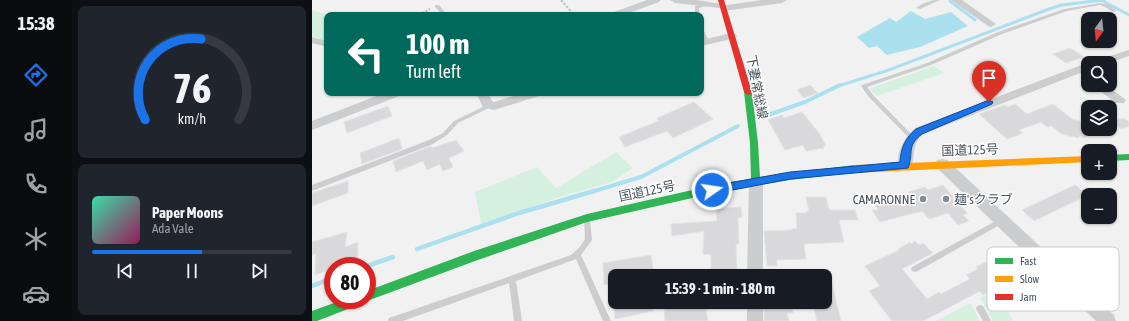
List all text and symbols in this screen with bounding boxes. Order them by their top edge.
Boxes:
north arrow [1081,12,1117,48]
map controls [1081,12,1117,224]
text: 15:38 [17,13,55,34]
icon: left [340,28,392,80]
text: 100 m [406,28,469,60]
street label: 下妻常総線 [743,54,771,120]
button: search [1081,56,1117,92]
icon: directions [22,61,50,89]
text: Turn left [406,61,461,82]
pin [972,61,1006,102]
text: 76 [172,64,212,112]
icon: arrive [978,67,1000,89]
button: layers [1081,100,1117,136]
text: km/h [178,110,206,126]
icon: music [22,116,50,144]
street label: 国道125号 [941,142,999,158]
button: + [1081,144,1117,180]
position arrow [691,169,733,211]
icon: phone [22,170,50,198]
street label: 国道125号 [617,178,677,204]
button: − [1081,188,1117,224]
place label: CAMARONNE [853,192,915,207]
place label: 麺'sクラブ [954,192,1013,207]
marker: CAMARONNE [918,194,928,204]
marker: 麺'sクラブ [941,194,951,204]
text: Paper Moons [152,204,223,221]
text: Ada Vale [152,221,194,236]
icon: climate [22,225,50,253]
legend [987,247,1119,311]
text: Fast [1020,255,1036,267]
speed limit sign: 80 [324,257,376,309]
icon: previous [114,260,136,282]
icon: pause [181,260,203,282]
icon: next [248,260,270,282]
text: Slow [1020,273,1039,285]
icon: car [22,280,50,308]
text: 15:39 · 1 min · 180 m [665,280,775,297]
text: Jam [1020,291,1037,303]

